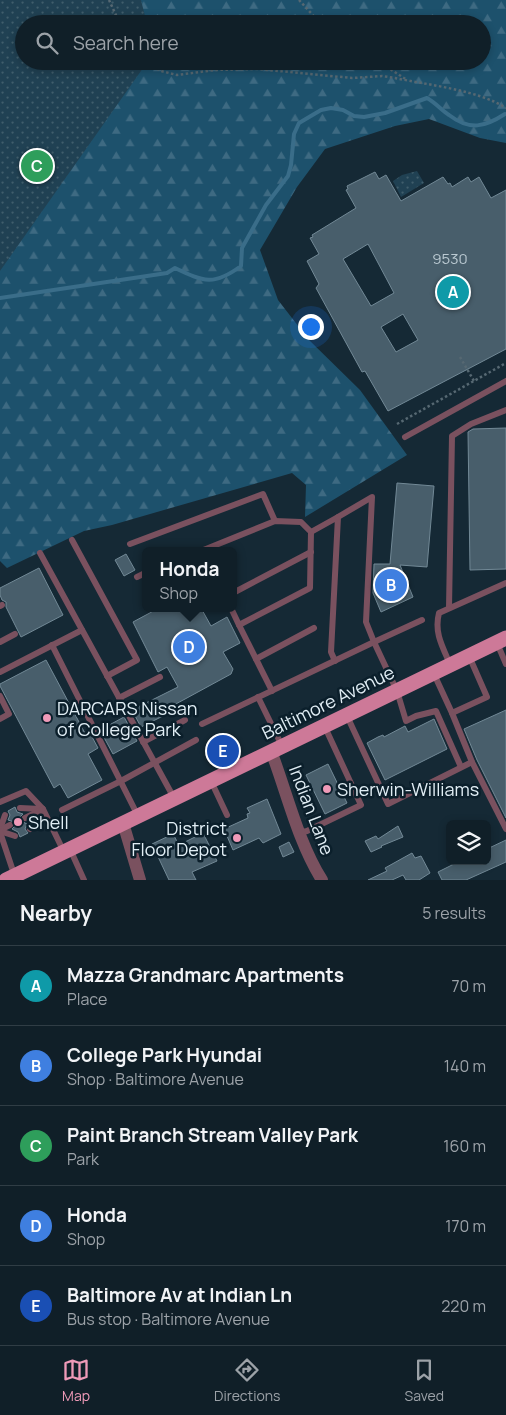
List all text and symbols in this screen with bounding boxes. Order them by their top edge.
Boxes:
search box [15,15,491,70]
icon: search [33,29,61,57]
text: Search here [73,30,179,56]
pin: C [21,147,53,185]
house number: 9530 [432,248,468,269]
pin: A [437,273,469,311]
your location [298,314,324,340]
popup [142,547,237,612]
text: Honda [160,556,219,582]
pin: B [375,566,407,604]
text: Shop [160,582,198,604]
pin: D [173,628,205,666]
street label: Baltimore Avenue [258,660,398,744]
place label: DARCARS Nissan of College Park [57,696,197,741]
marker: DARCARS Nissan of College Park [41,712,53,724]
pin: E [207,732,239,770]
street label: Indian Lane [284,762,340,858]
place label: Sherwin-Williams [337,777,479,801]
marker: Sherwin-Williams [321,783,333,795]
place label: Shell [28,810,69,834]
marker: Shell [12,816,24,828]
place label: District Floor Depot [132,816,227,861]
map controls [446,820,491,865]
button: layers [446,820,491,865]
marker: District Floor Depot [231,832,243,844]
text: Nearby [20,899,92,927]
text: 5 results [422,902,486,924]
text: Mazza Grandmarc Apartments [67,962,344,988]
text: A [31,975,41,997]
text: 70 m [451,975,486,997]
text: Place [67,988,107,1010]
text: College Park Hyundai [67,1042,262,1068]
text: B [31,1055,41,1077]
text: 140 m [444,1055,486,1077]
text: Shop · Baltimore Avenue [67,1068,244,1090]
text: Paint Branch Stream Valley Park [67,1122,358,1148]
text: C [30,1135,42,1157]
text: 160 m [443,1135,486,1157]
text: Park [67,1148,99,1170]
text: Honda [67,1202,127,1228]
text: D [30,1215,42,1237]
text: 170 m [445,1215,486,1237]
text: Shop [67,1228,105,1250]
text: Baltimore Av at Indian Ln [67,1282,292,1308]
text: E [31,1295,41,1317]
text: 220 m [441,1295,486,1317]
text: Bus stop · Baltimore Avenue [67,1308,270,1330]
tab: Map [62,1356,90,1405]
tab: Directions [214,1356,280,1405]
tab: Saved [405,1356,444,1405]

